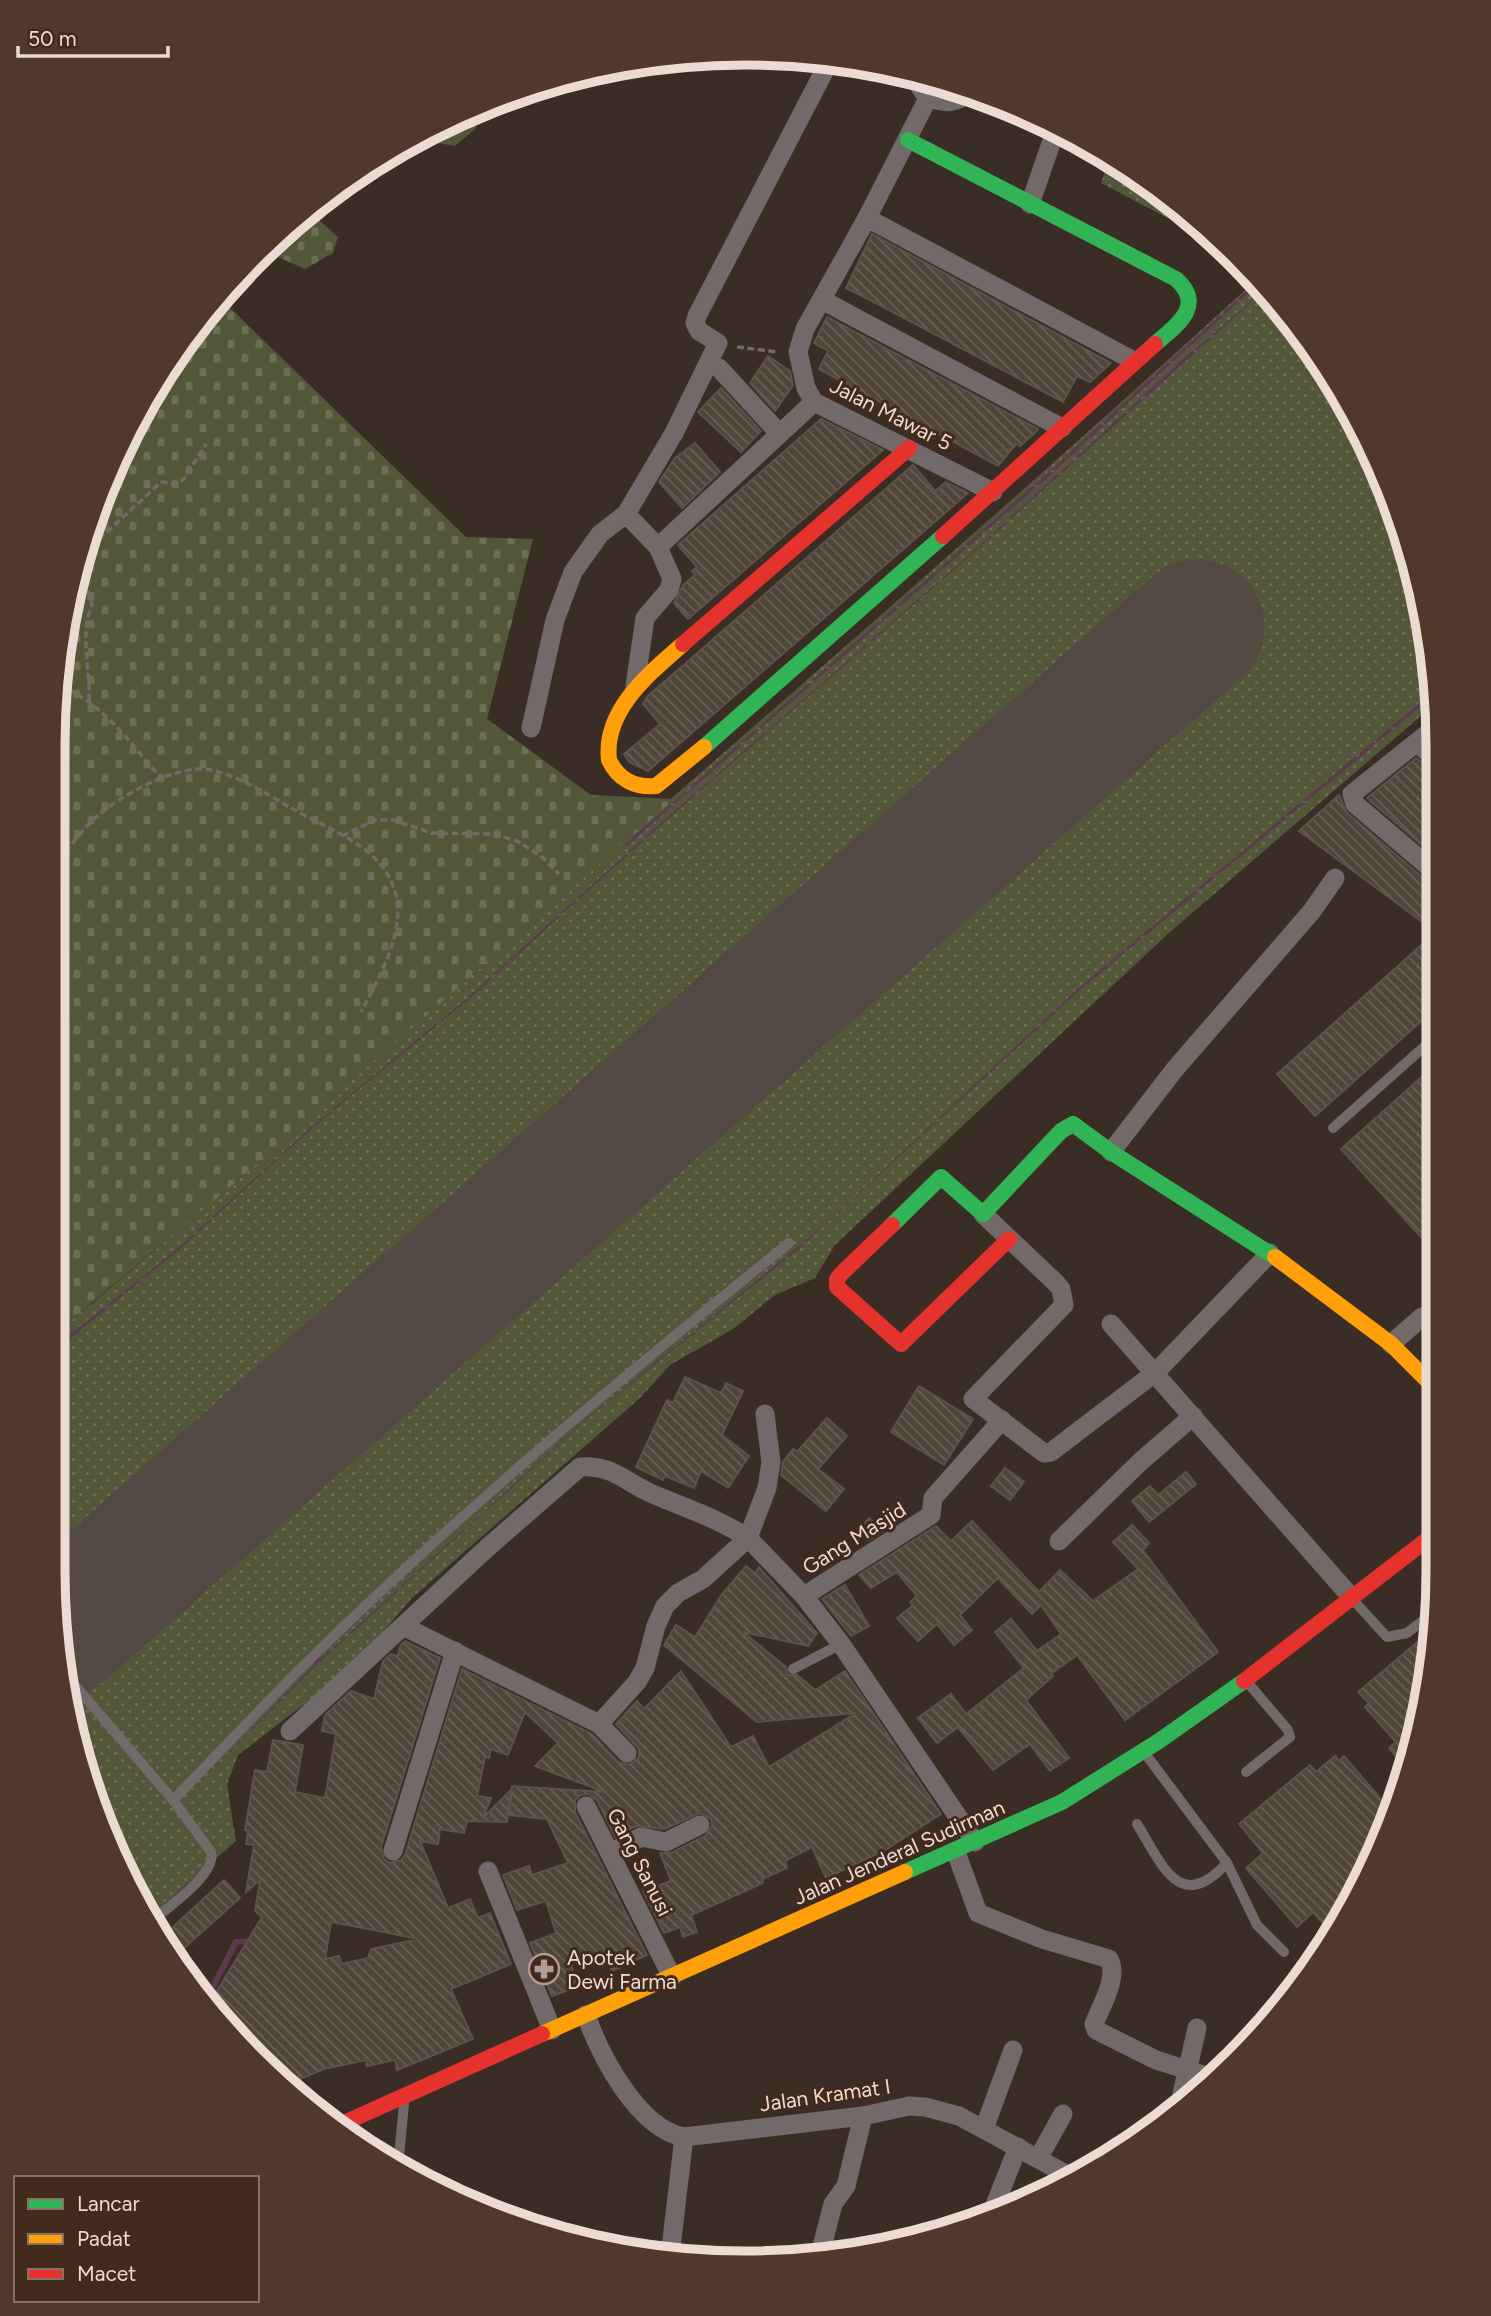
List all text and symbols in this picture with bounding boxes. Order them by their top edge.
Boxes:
scale bar [18,14,168,58]
text: 50 m [28,26,77,51]
street label: Jalan Mawar 5 [826,373,956,455]
street label: Gang Masjid [798,1496,910,1580]
street label: Jalan Jenderal Sudirman [790,1794,1008,1910]
street label: Gang Sanusi [602,1804,678,1920]
place label: Apotek Dewi Farma [567,1945,677,1994]
pharmacy icon: Apotek Dewi Farma [527,1952,561,1986]
street label: Jalan Kramat I [758,2073,892,2117]
legend [14,2176,259,2302]
text: Lancar [77,2191,140,2216]
text: Padat [77,2226,131,2251]
text: Macet [77,2261,136,2286]

